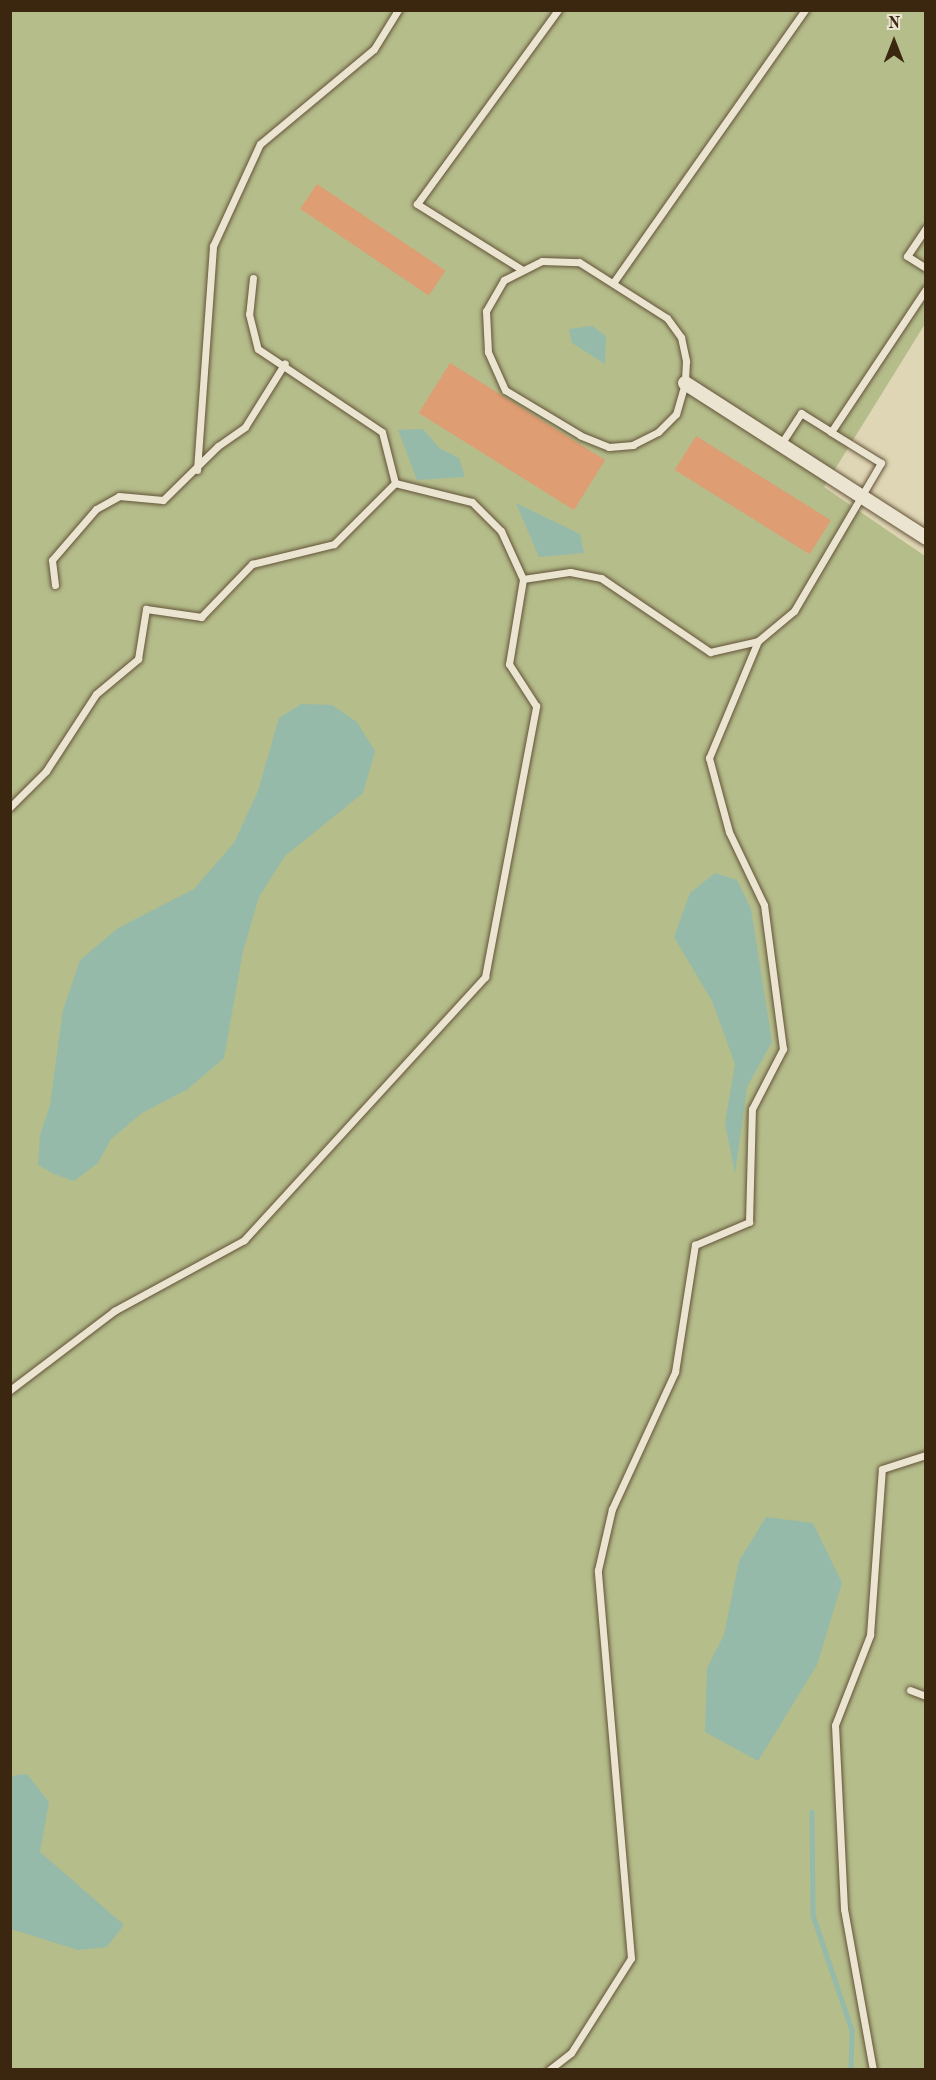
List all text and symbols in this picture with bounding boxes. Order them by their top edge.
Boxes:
north arrow [864,12,924,72]
text: N [888,16,900,32]

